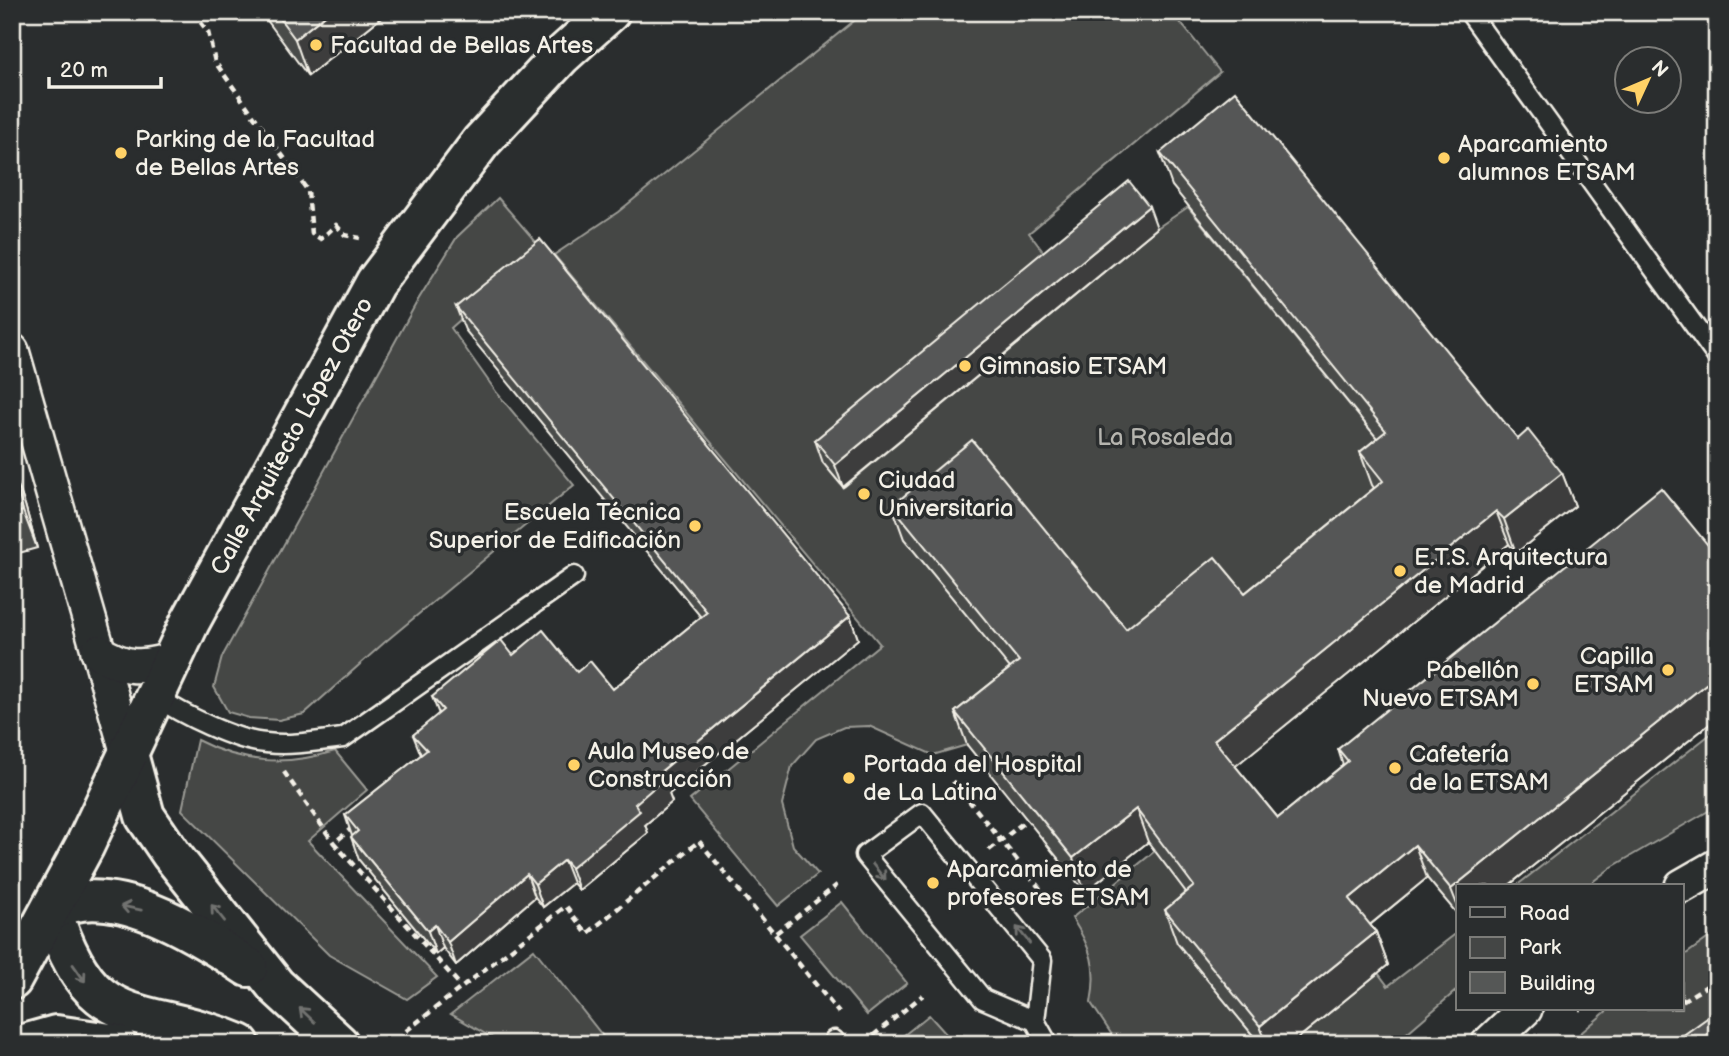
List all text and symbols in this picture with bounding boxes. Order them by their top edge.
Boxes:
place label: Facultad de Bellas Artes [330,31,593,60]
marker: Facultad de Bellas Artes [308,37,324,53]
scale bar [49,46,161,90]
north arrow [1614,46,1684,116]
text: N [1646,56,1672,82]
text: 20 m [60,58,108,83]
place label: Parking de la Facultad de Bellas Artes [135,125,375,182]
place label: Aparcamiento alumnos ETSAM [1458,130,1636,187]
marker: Parking de la Facultad de Bellas Artes [113,145,129,161]
marker: Aparcamiento alumnos ETSAM [1436,150,1452,166]
street label: Calle Arquitecto López Otero [205,292,380,580]
place label: Gimnasio ETSAM [979,352,1167,381]
marker: Gimnasio ETSAM [957,358,973,374]
park label: La Rosaleda [1097,423,1233,452]
place label: Ciudad Universitaria [878,466,1014,523]
marker: Ciudad Universitaria [856,486,872,502]
place label: Escuela Técnica Superior de Edificación [429,498,681,555]
marker: Escuela Técnica Superior de Edificación [687,518,703,534]
place label: E.T.S. Arquitectura de Madrid [1414,543,1608,600]
marker: E.T.S. Arquitectura de Madrid [1392,563,1408,579]
place label: Capilla ETSAM [1574,642,1654,699]
place label: Pabellón Nuevo ETSAM [1362,656,1519,713]
marker: Capilla ETSAM [1660,662,1676,678]
marker: Pabellón Nuevo ETSAM [1525,676,1541,692]
place label: Aula Museo de Construcción [588,737,749,794]
place label: Cafetería de la ETSAM [1409,740,1549,797]
place label: Portada del Hospital de La Latina [863,750,1082,807]
marker: Aula Museo de Construcción [566,757,582,773]
marker: Cafetería de la ETSAM [1387,760,1403,776]
marker: Portada del Hospital de La Latina [841,770,857,786]
place label: Aparcamiento de profesores ETSAM [947,855,1150,912]
one-way arrow [871,863,887,881]
marker: Aparcamiento de profesores ETSAM [925,875,941,891]
legend [1456,884,1684,1010]
one-way arrow [120,900,143,914]
text: Road [1519,901,1570,926]
one-way arrow [211,905,226,923]
one-way arrow [1015,927,1030,945]
text: Park [1519,935,1562,960]
one-way arrow [72,963,86,982]
text: Building [1519,971,1595,996]
one-way arrow [299,1007,316,1024]

